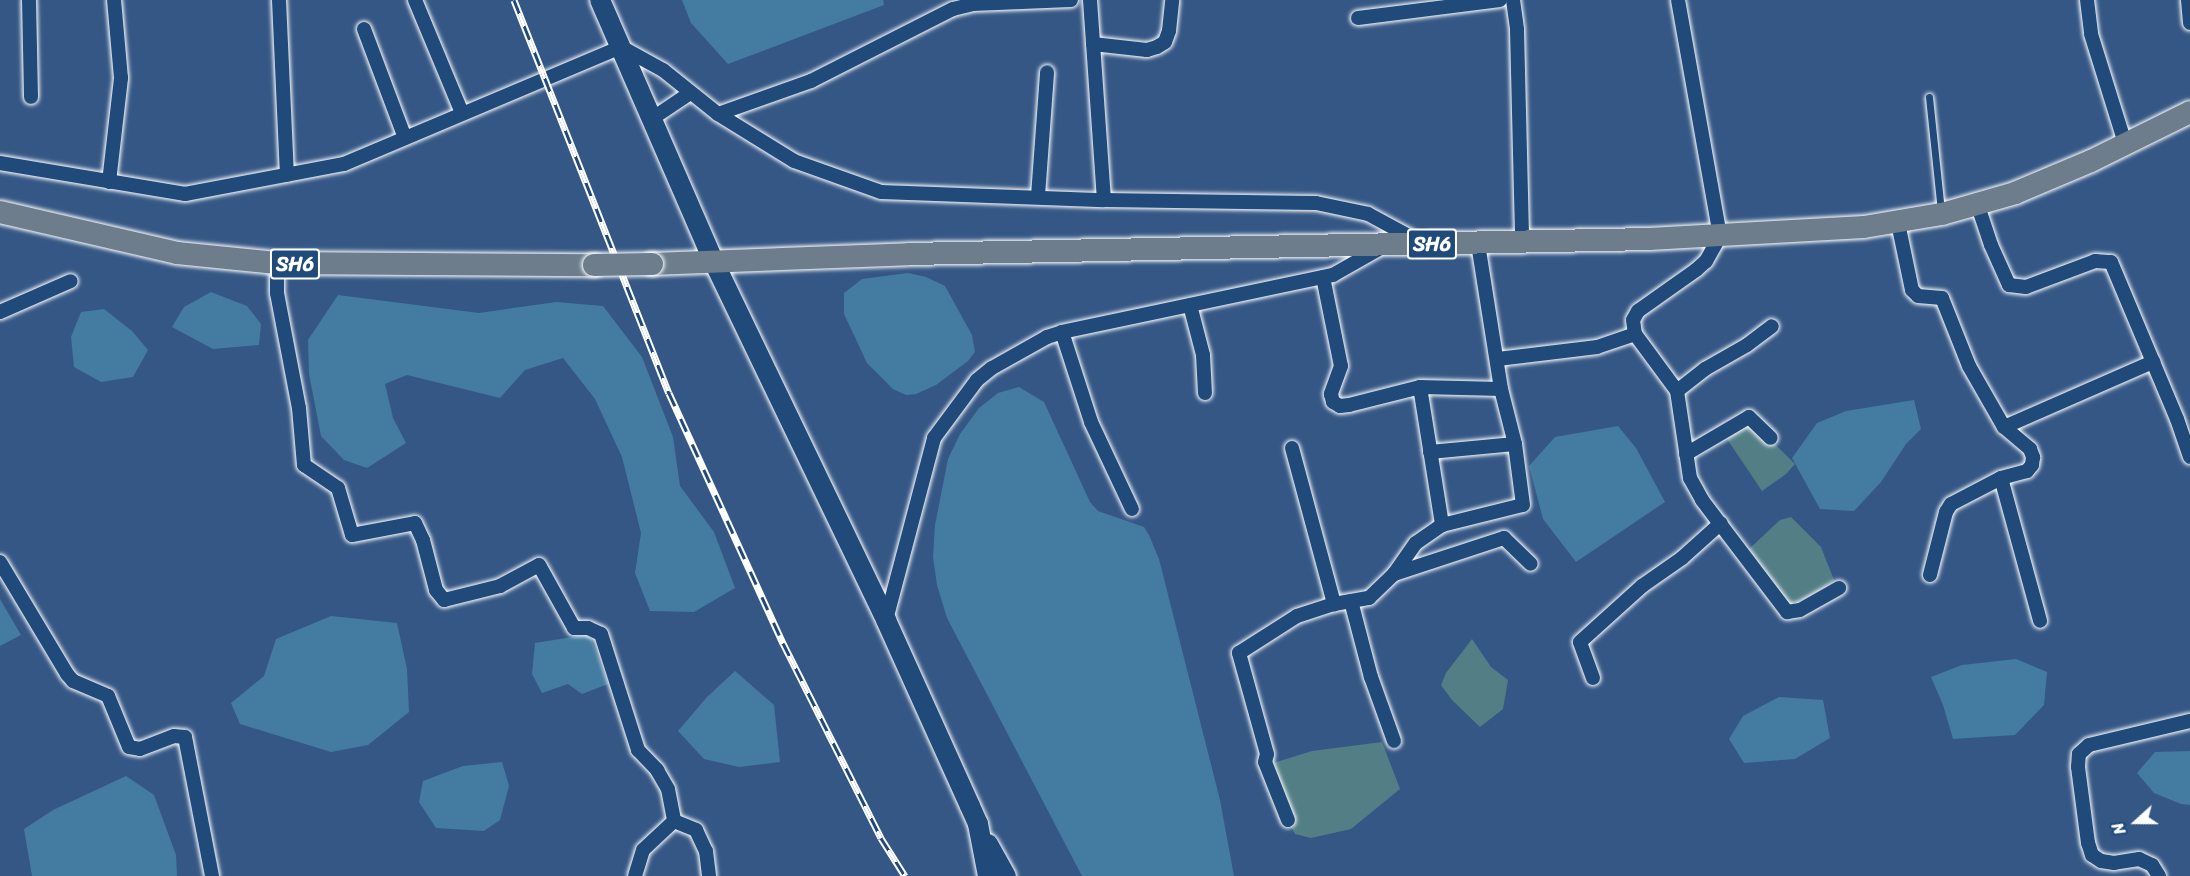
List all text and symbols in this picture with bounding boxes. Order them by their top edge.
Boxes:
road number: SH6 [1406,227,1458,261]
road number: SH6 [270,247,320,281]
north arrow [2106,792,2166,852]
text: N [2103,818,2134,839]

